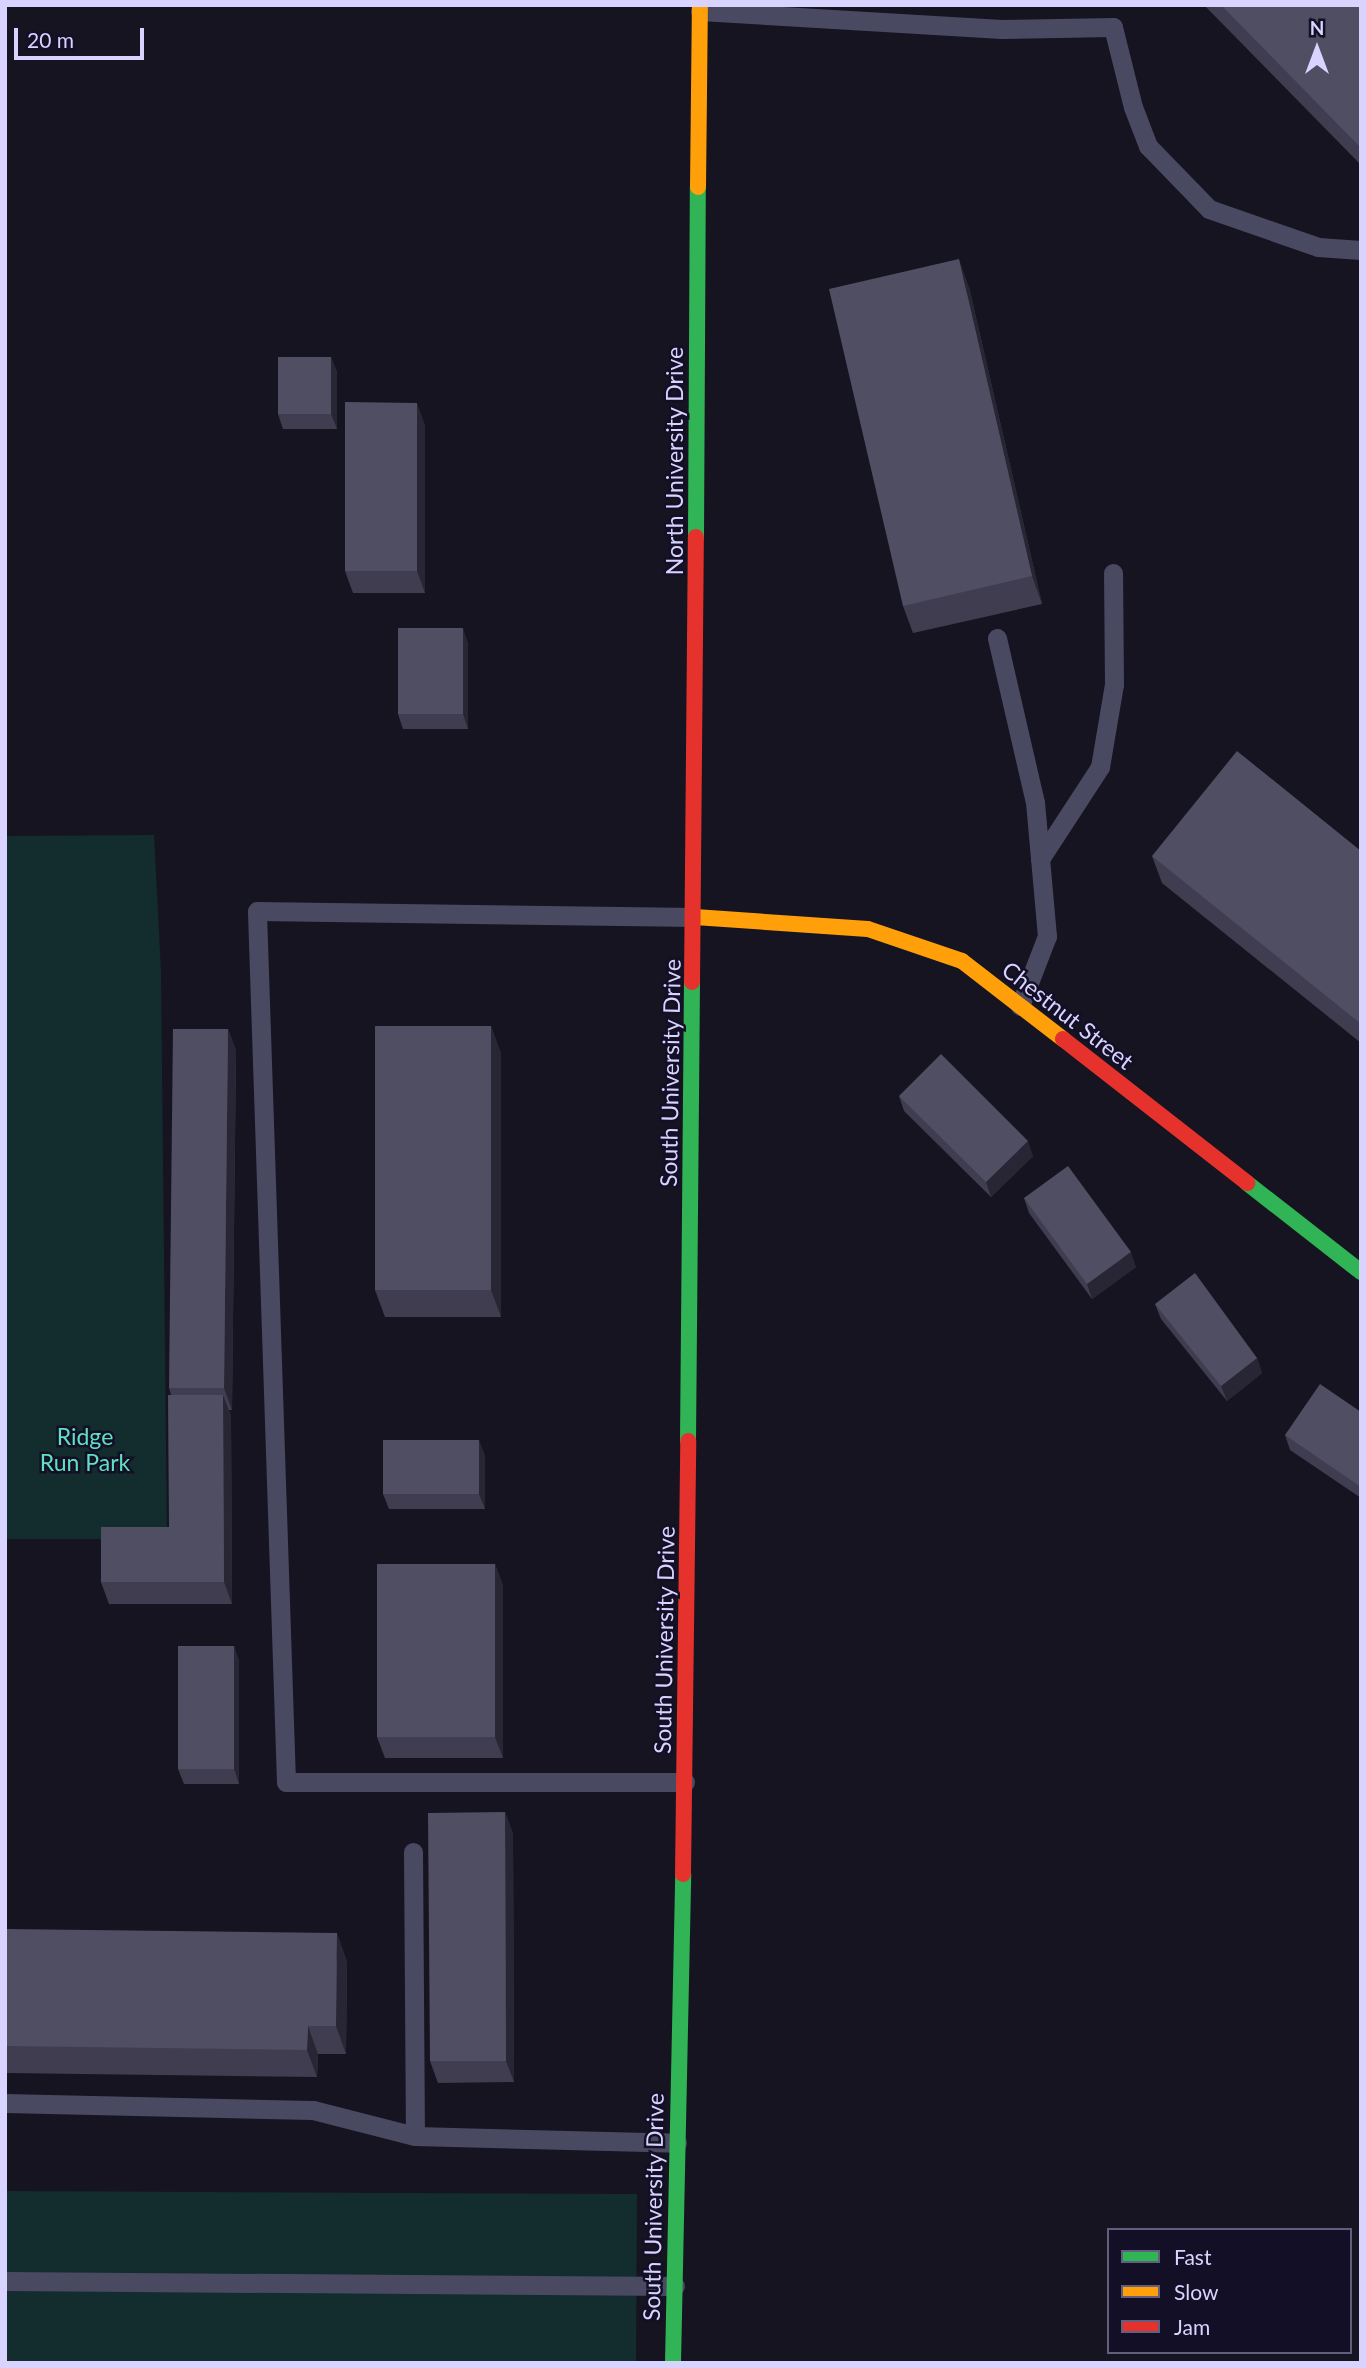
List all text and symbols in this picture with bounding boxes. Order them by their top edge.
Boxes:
scale bar [18,14,147,58]
north arrow [1282,14,1352,84]
text: N [1310,16,1324,39]
text: 20 m [27,27,74,52]
street label: North University Drive [660,347,688,575]
street label: Chestnut Street [997,955,1139,1075]
street label: South University Drive [654,959,686,1187]
park label: Ridge Run Park [40,1422,130,1476]
street label: South University Drive [648,1526,680,1754]
street label: South University Drive [637,2093,669,2321]
legend [1107,2228,1352,2354]
text: Fast [1174,2244,1211,2269]
text: Slow [1174,2279,1218,2304]
text: Jam [1174,2314,1210,2339]

